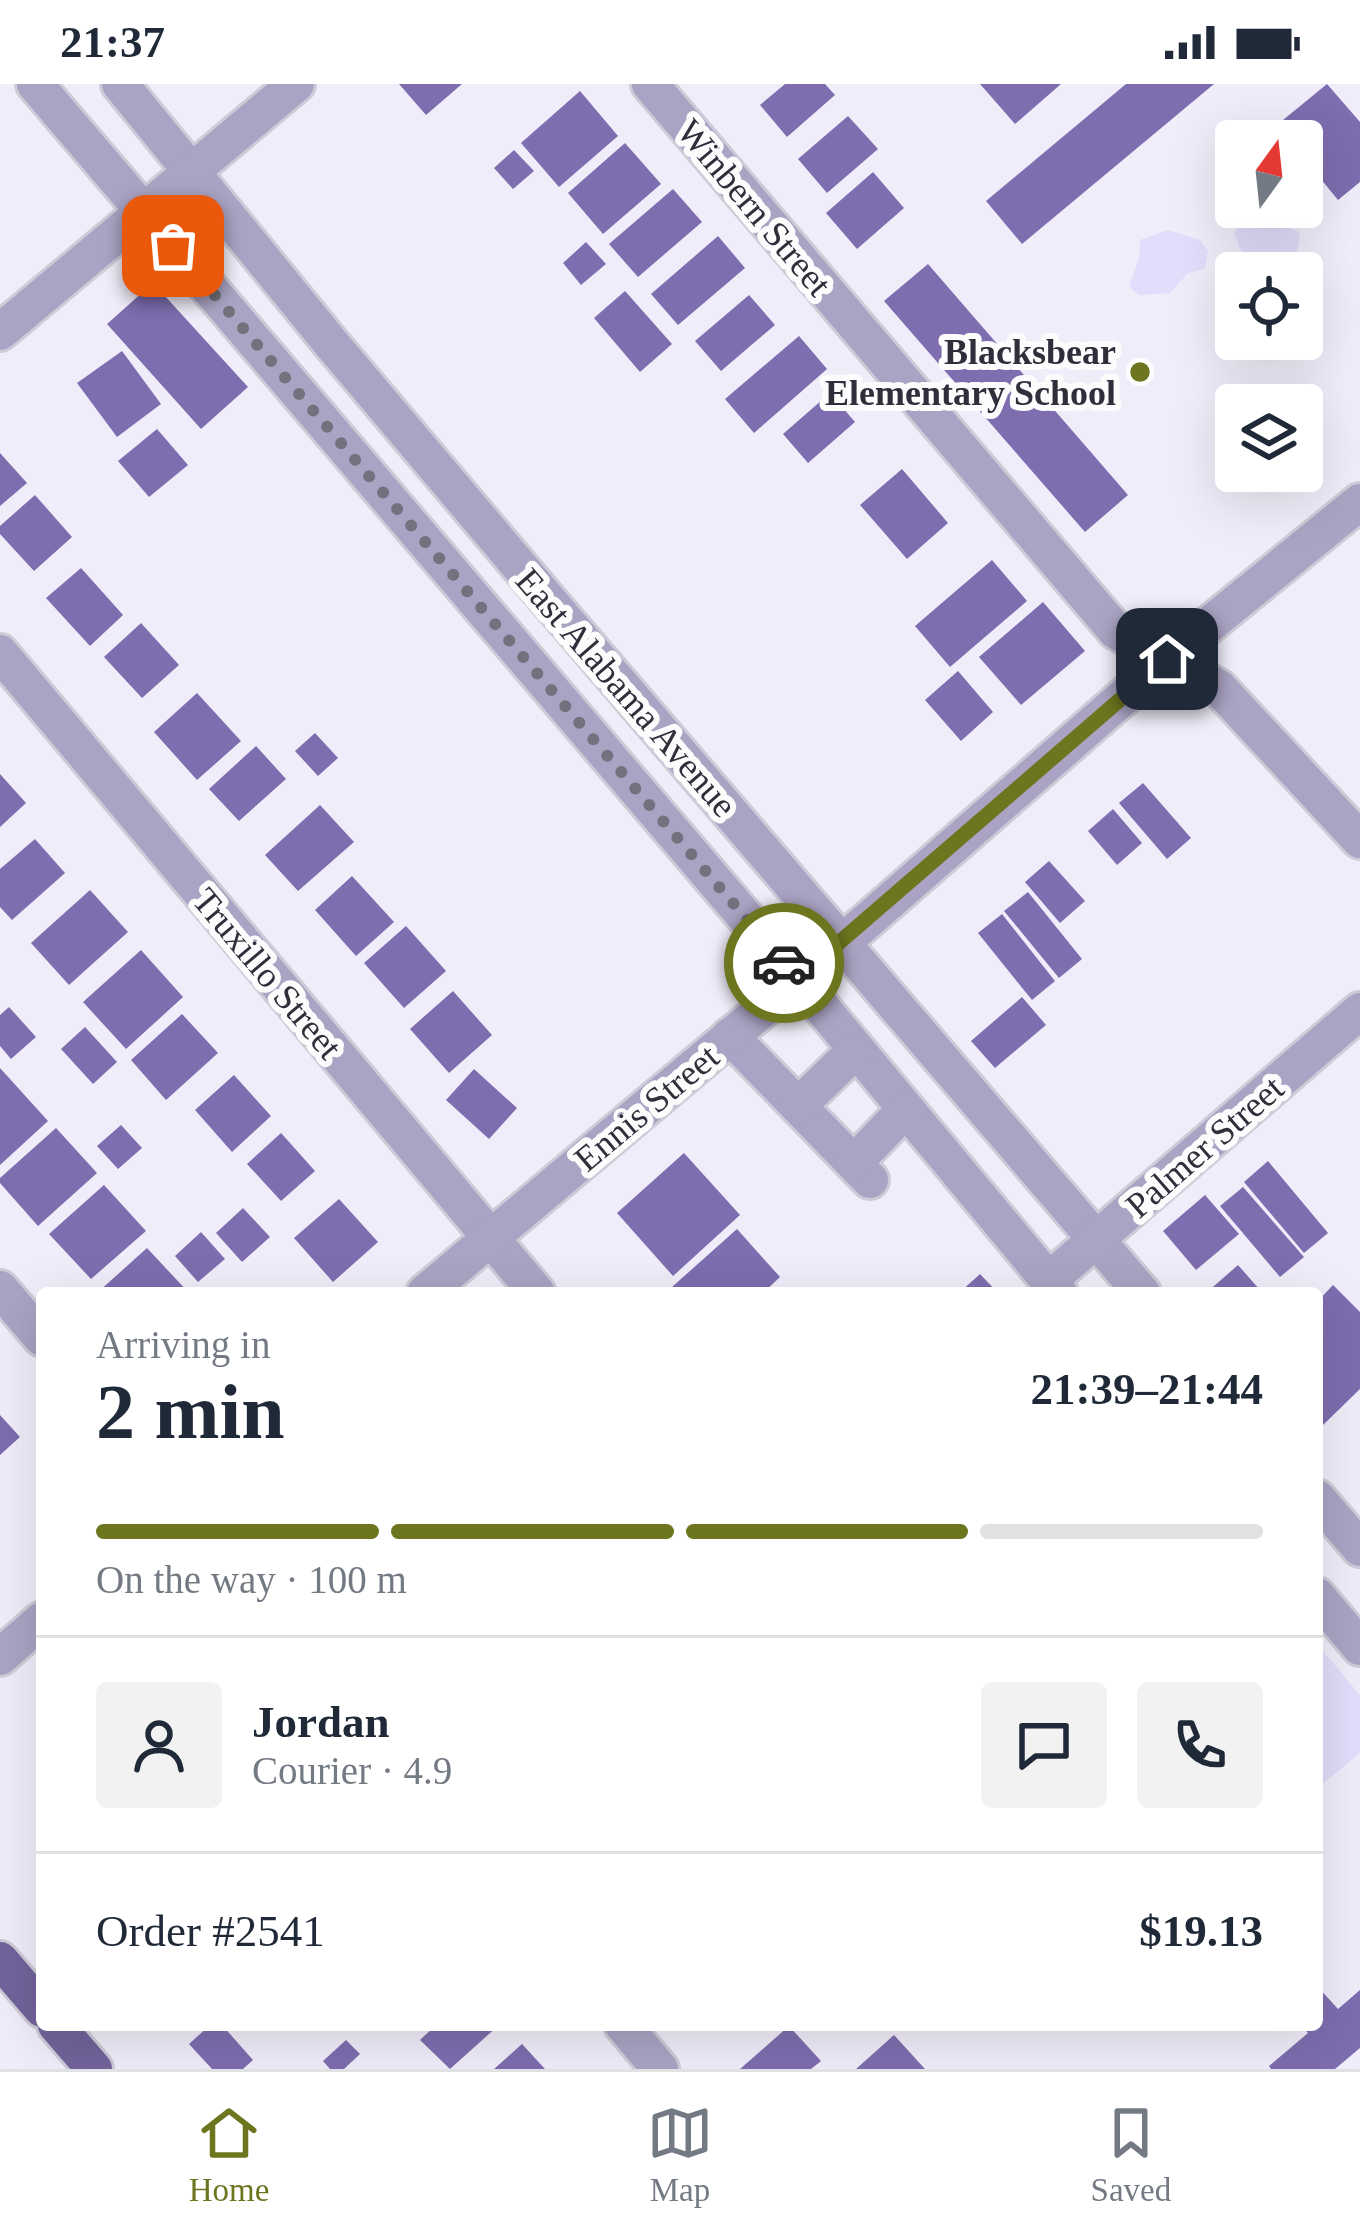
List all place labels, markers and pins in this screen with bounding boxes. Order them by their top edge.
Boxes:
pin [122,195,224,297]
place label: Blacksbear Elementary School [825,332,1116,413]
marker: Blacksbear Elementary School [1127,359,1153,385]
pin [1116,608,1218,710]

